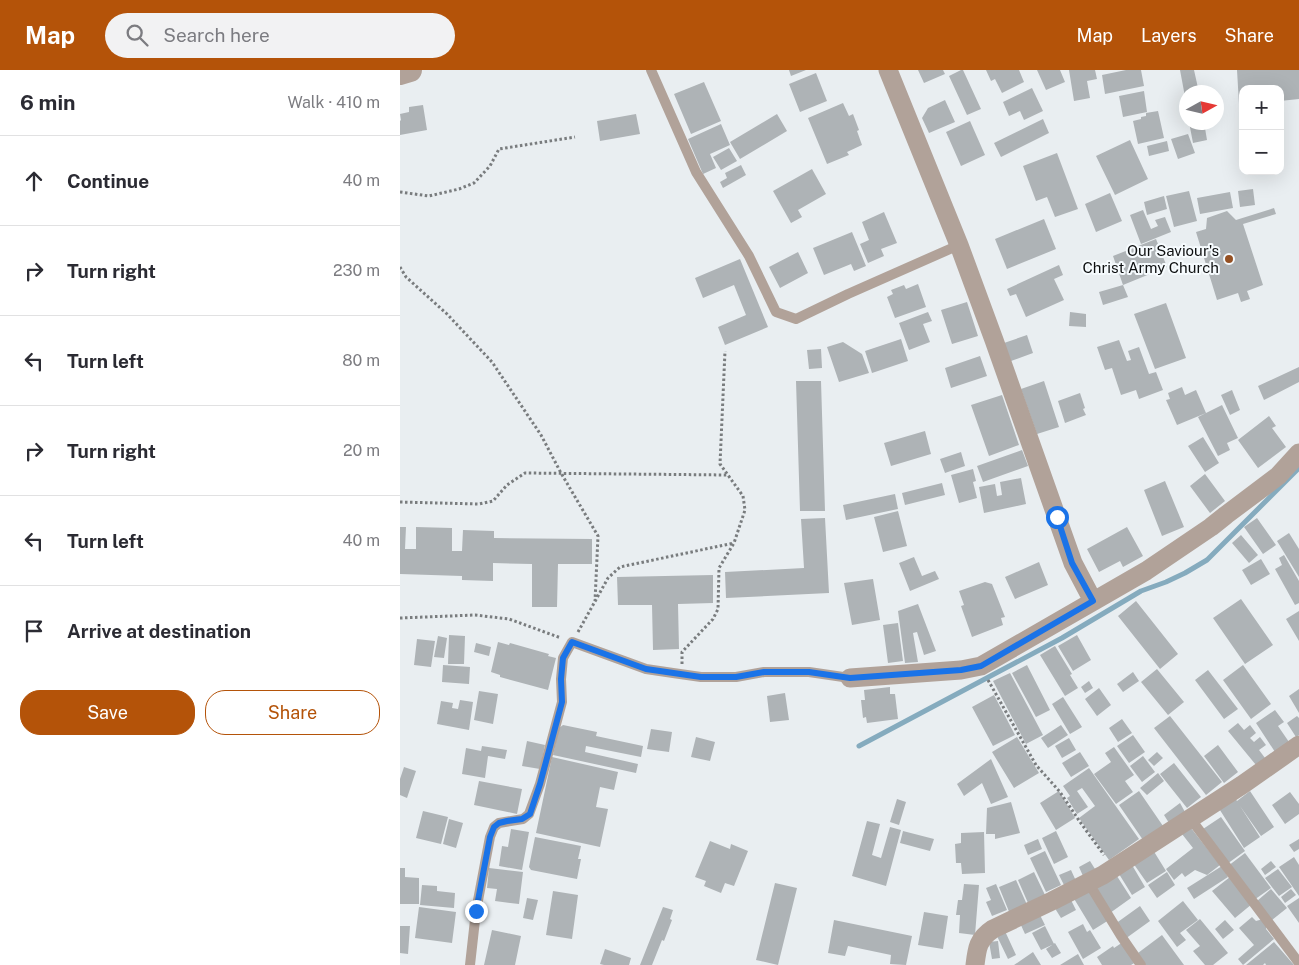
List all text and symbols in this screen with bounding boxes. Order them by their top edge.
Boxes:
search box [105,13,455,58]
text: Map [25,21,75,49]
icon: search [123,21,151,49]
text: Search here [163,24,270,46]
text: Map [1077,25,1113,46]
text: Layers [1141,25,1197,46]
text: Share [1225,25,1274,46]
north arrow [1179,85,1224,130]
map controls [1239,85,1284,175]
button: + [1239,85,1284,130]
text: 6 min [20,90,76,115]
text: Walk · 410 m [287,93,380,112]
button: − [1239,130,1284,175]
icon: ahead [20,167,48,195]
text: Continue [67,170,149,192]
text: 40 m [342,171,380,190]
place label: Our Saviour's Christ Army Church [1082,242,1219,276]
marker: Our Saviour's Christ Army Church [1223,253,1235,265]
icon: right [20,257,48,285]
text: Turn right [67,260,156,282]
text: 230 m [333,261,380,280]
icon: left [20,347,48,375]
text: Turn left [67,350,144,372]
text: 80 m [342,351,380,370]
icon: right [20,437,48,465]
text: Turn right [67,440,156,462]
text: 20 m [343,441,380,460]
route start [1046,506,1069,529]
icon: left [20,527,48,555]
text: Turn left [67,530,144,552]
text: 40 m [342,531,380,550]
icon: arrive [20,617,48,645]
text: Arrive at destination [67,620,251,642]
button: Save [20,690,195,735]
button: Share [205,690,380,735]
route end [465,900,488,923]

